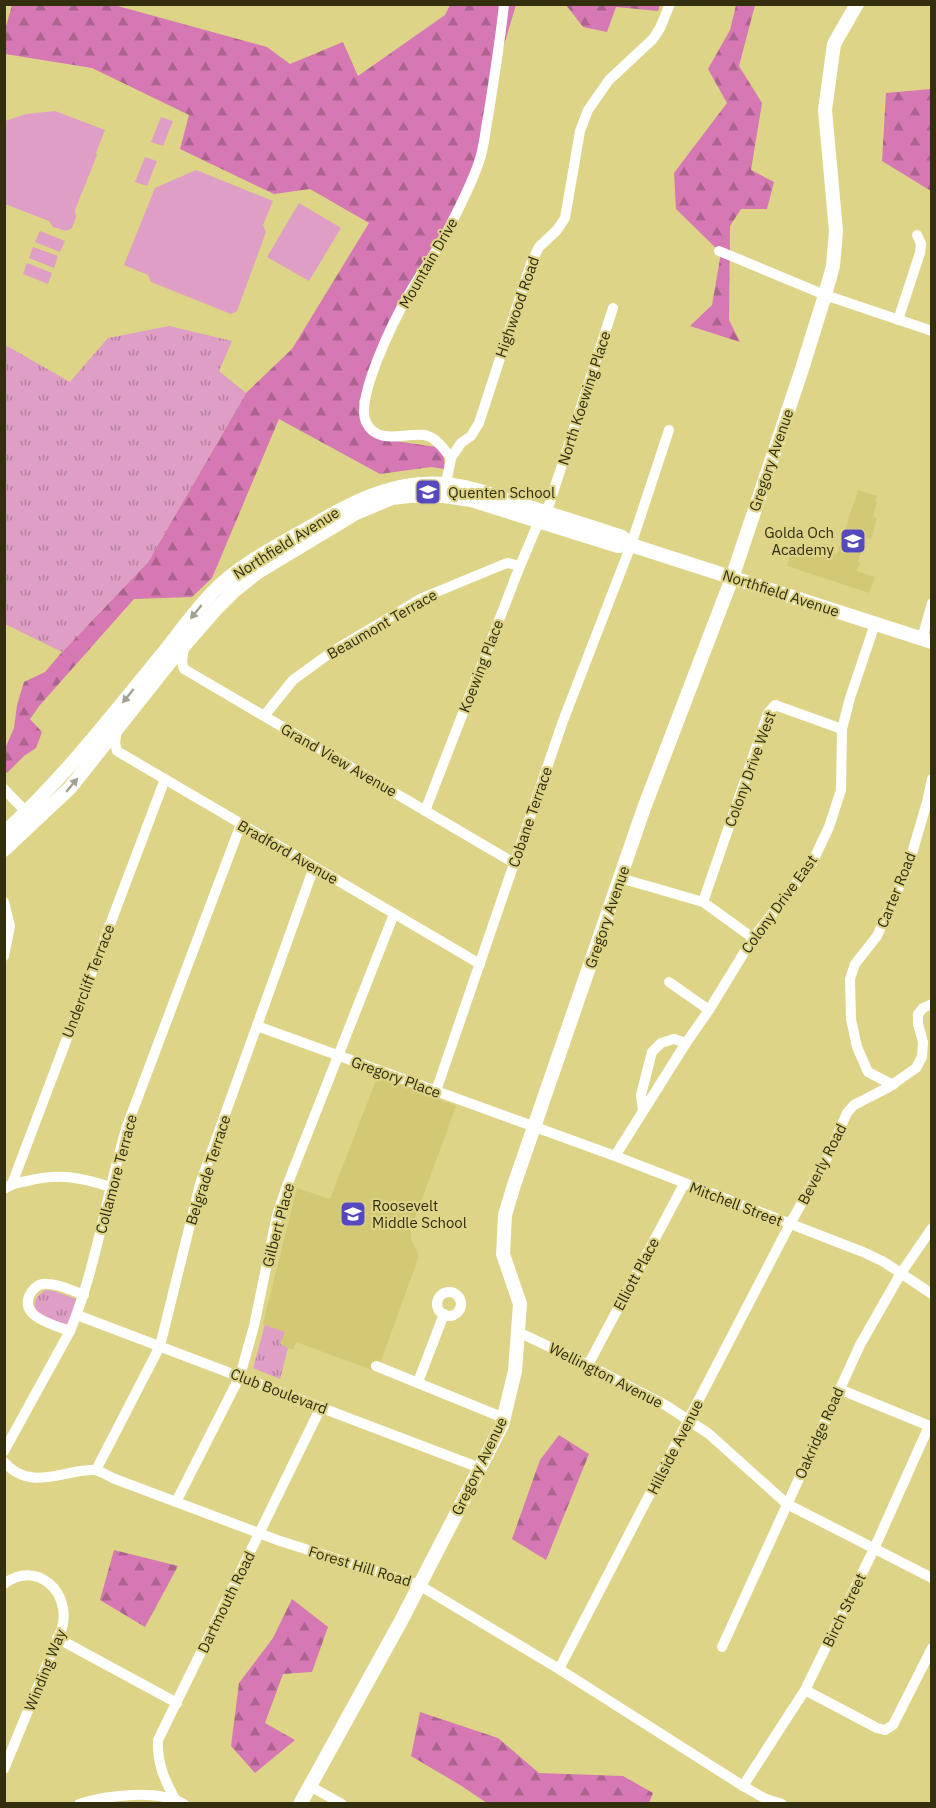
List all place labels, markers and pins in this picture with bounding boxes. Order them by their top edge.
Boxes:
school or university icon: Quenten School [413,477,443,507]
place label: Quenten School [448,483,555,502]
place label: Golda Och Academy [764,523,835,559]
school or university icon: Golda Och Academy [838,526,868,556]
place label: Roosevelt Middle School [372,1196,467,1232]
school or university icon: Roosevelt Middle School [338,1199,368,1229]

